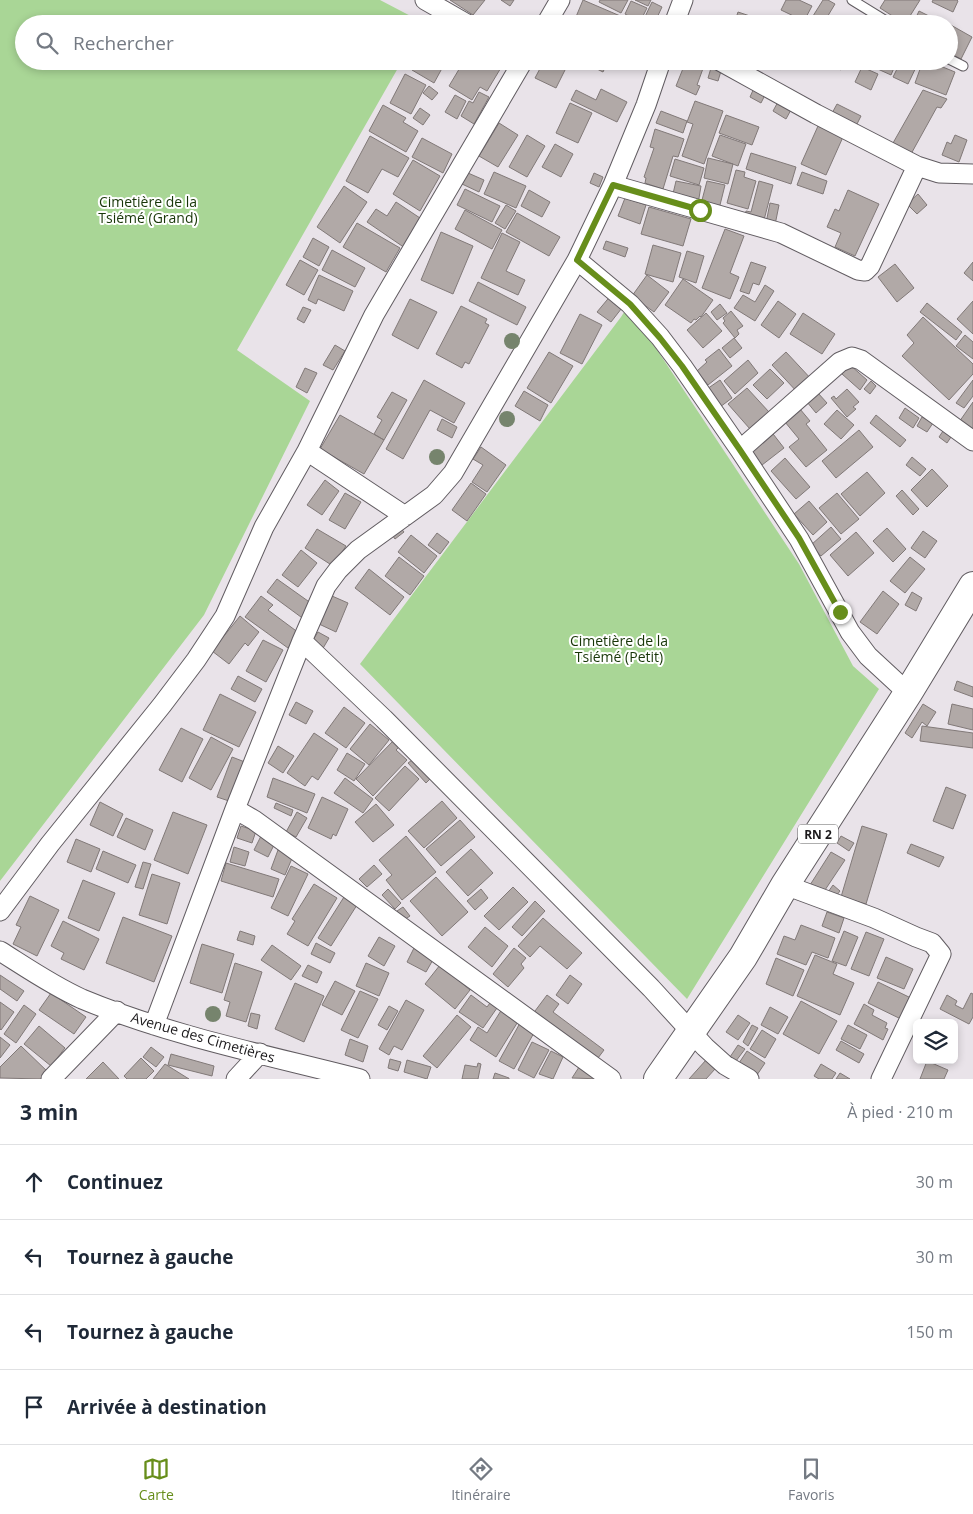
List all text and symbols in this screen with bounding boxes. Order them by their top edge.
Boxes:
search box [15,15,958,70]
icon: search [33,29,61,57]
text: Rechercher [73,30,174,56]
park label: Cimetière de la Tsiémé (Grand) [98,192,198,227]
route start [689,199,712,222]
route end [829,601,852,624]
park label: Cimetière de la Tsiémé (Petit) [570,631,668,666]
road number: RN 2 [798,824,838,844]
street label: Avenue des Cimetières [129,1007,278,1067]
map controls [913,1019,958,1064]
button: layers [913,1019,958,1064]
text: 3 min [20,1098,78,1126]
text: À pied · 210 m [847,1101,953,1123]
icon: ahead [20,1168,48,1196]
text: Continuez [67,1169,163,1195]
text: 30 m [916,1171,953,1193]
icon: left [20,1243,48,1271]
text: Tournez à gauche [67,1244,233,1270]
text: 30 m [916,1246,953,1268]
icon: left [20,1318,48,1346]
text: Tournez à gauche [67,1319,233,1345]
text: 150 m [907,1321,953,1343]
icon: arrive [20,1393,48,1421]
text: Arrivée à destination [67,1394,267,1420]
tab: Carte [139,1455,174,1504]
tab: Itinéraire [451,1455,511,1504]
tab: Favoris [788,1455,834,1504]

